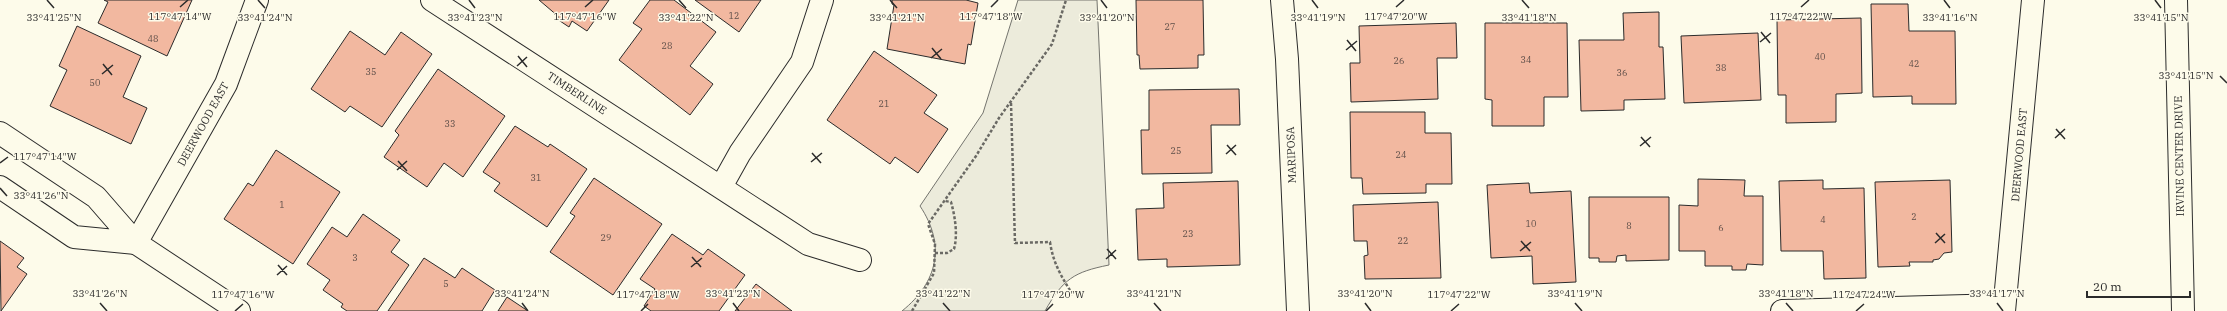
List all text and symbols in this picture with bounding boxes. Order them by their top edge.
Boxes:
text: 117°47'14"W [148,10,212,23]
text: 117°47'16"W [553,10,617,23]
house number: 12 [729,10,739,21]
text: 117°47'18"W [959,10,1023,23]
text: 117°47'20"W [1364,10,1428,23]
text: 117°47'22"W [1769,10,1833,23]
text: 33°41'25"N [27,11,82,24]
text: 33°41'24"N [238,11,293,24]
text: 33°41'23"N [448,11,503,24]
text: 33°41'22"N [659,11,714,24]
text: 33°41'21"N [870,11,925,24]
text: 33°41'20"N [1080,11,1135,24]
text: 33°41'19"N [1291,11,1346,24]
text: 33°41'18"N [1502,11,1557,24]
text: 33°41'16"N [1923,11,1978,24]
text: 33°41'15"N [2134,11,2189,24]
house number: 27 [1165,21,1175,32]
house number: 48 [148,33,158,44]
house number: 28 [662,40,672,51]
house number: 40 [1815,51,1825,62]
house number: 34 [1521,54,1531,65]
house number: 26 [1394,55,1404,66]
house number: 42 [1909,58,1919,69]
house number: 38 [1716,62,1726,73]
house number: 35 [366,66,376,77]
house number: 36 [1617,67,1627,78]
street label: TIMBERLINE [545,69,609,117]
text: 33°41'15"N [2159,69,2214,82]
house number: 50 [90,77,100,88]
street label: DEERWOOD EAST [174,80,232,168]
street label: IRVINE CENTER DRIVE [2171,96,2187,216]
house number: 21 [879,98,889,109]
street label: DEERWOOD EAST [2008,108,2030,202]
house number: 33 [445,118,455,129]
street label: MARIPOSA [1283,126,1299,184]
house number: 25 [1171,145,1181,156]
house number: 24 [1396,149,1406,160]
text: 117°47'14"W [13,150,77,163]
house number: 31 [531,172,541,183]
text: 33°41'26"N [14,189,69,202]
house number: 1 [279,199,285,210]
house number: 2 [1911,211,1917,222]
house number: 4 [1820,214,1826,225]
house number: 10 [1526,218,1536,229]
house number: 8 [1626,220,1632,231]
house number: 6 [1718,222,1724,233]
house number: 23 [1183,228,1193,239]
house number: 29 [601,232,611,243]
house number: 22 [1398,235,1408,246]
house number: 3 [352,252,358,263]
scale bar [2087,273,2190,299]
house number: 5 [443,278,449,289]
text: 20 m [2093,279,2122,294]
text: 33°41'26"N [73,287,128,300]
text: 33°41'24"N [495,287,550,300]
text: 33°41'23"N [706,287,761,300]
text: 33°41'22"N [916,287,971,300]
text: 33°41'21"N [1127,287,1182,300]
text: 33°41'20"N [1338,287,1393,300]
text: 33°41'19"N [1548,287,1603,300]
text: 33°41'18"N [1759,287,1814,300]
text: 33°41'17"N [1970,287,2025,300]
text: 117°47'16"W [211,288,275,301]
text: 117°47'18"W [616,288,680,301]
text: 117°47'20"W [1021,288,1085,301]
text: 117°47'22"W [1427,288,1491,301]
text: 117°47'24"W [1832,288,1896,301]

